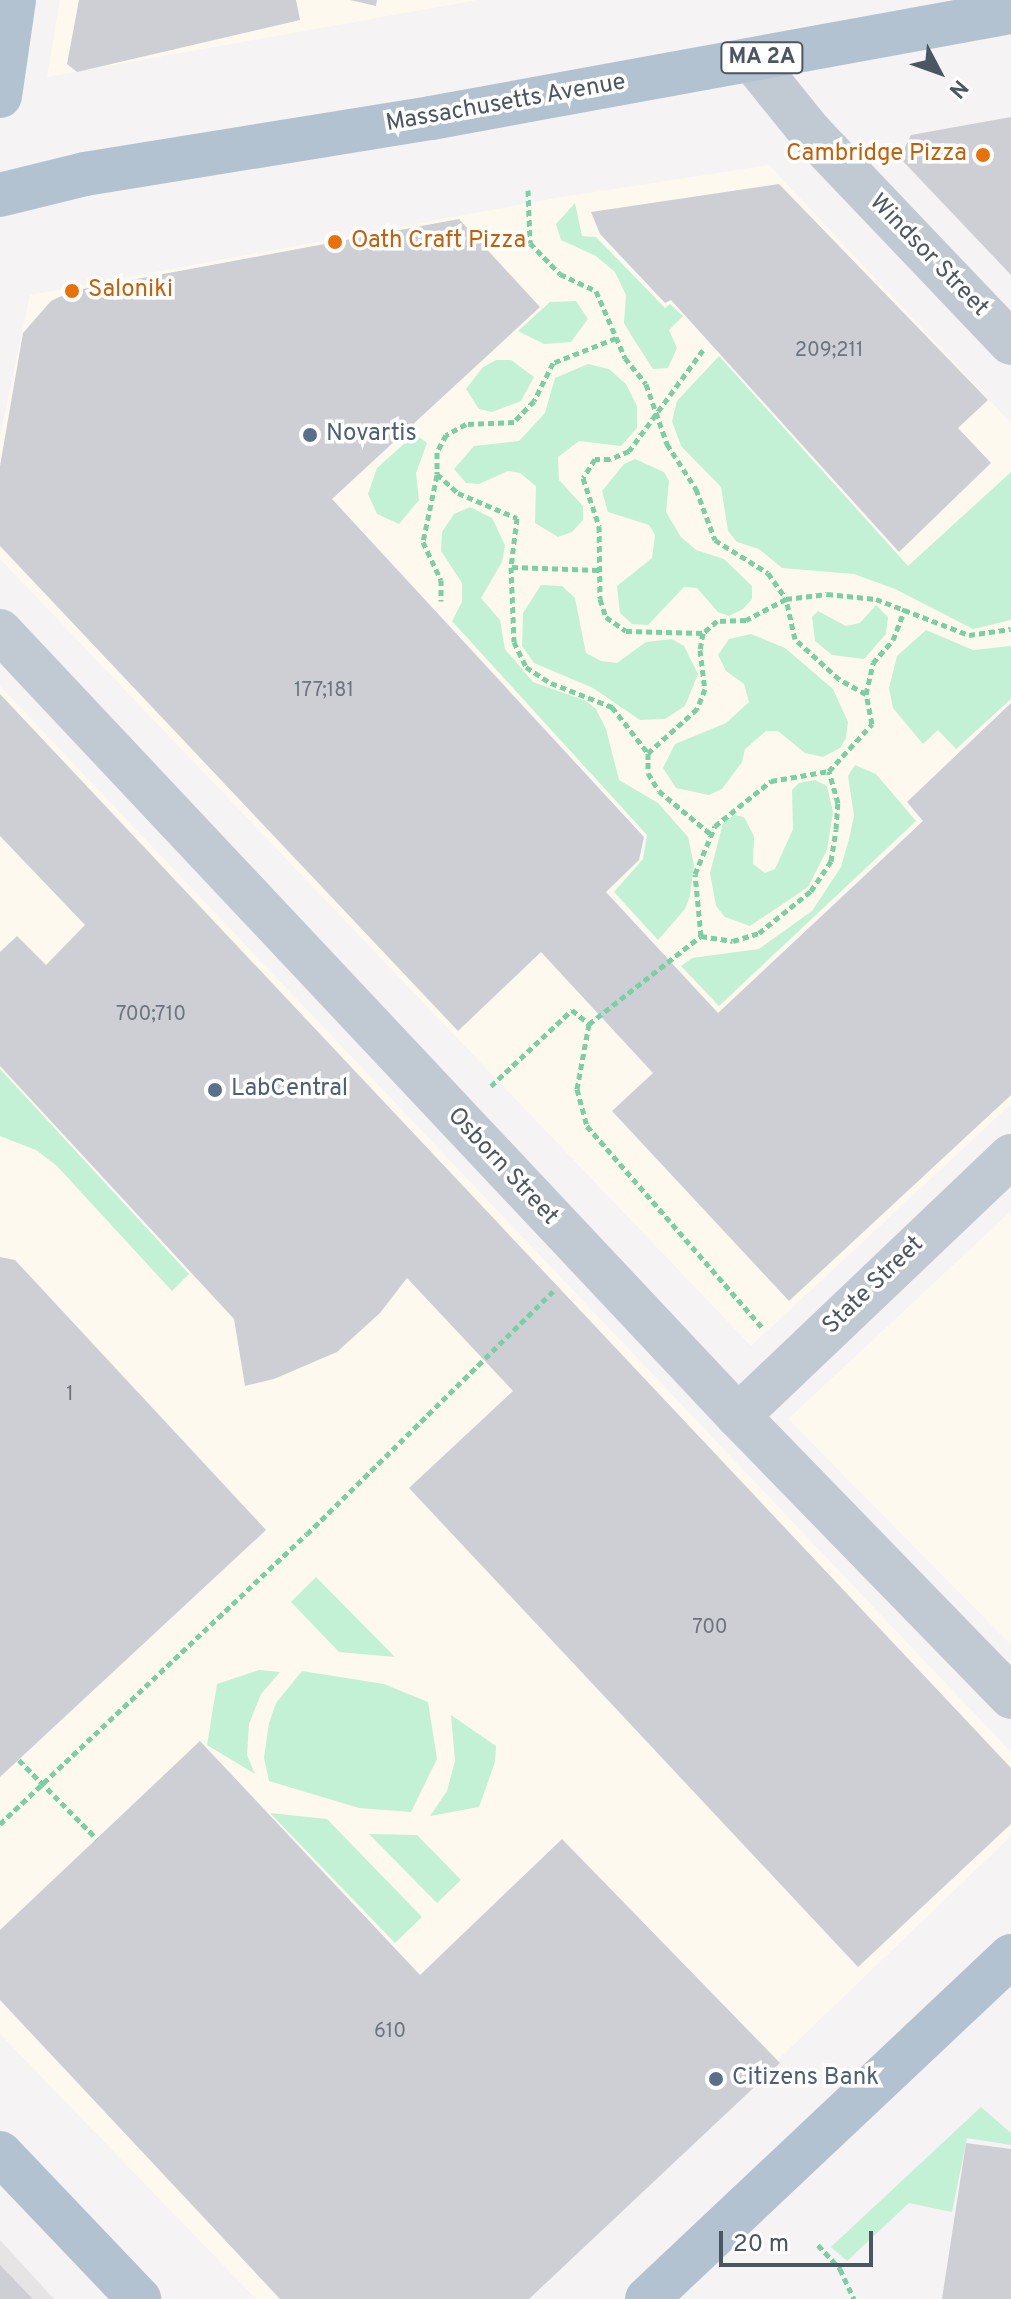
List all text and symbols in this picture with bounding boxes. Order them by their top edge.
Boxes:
north arrow [899,32,979,112]
road number: MA 2A [718,40,806,76]
street label: Massachusetts Avenue [383,69,629,139]
text: N [942,73,973,103]
place label: Cambridge Pizza [786,141,967,169]
marker: Cambridge Pizza [974,146,992,164]
street label: Windsor Street [862,189,994,323]
place label: Oath Craft Pizza [351,228,526,256]
marker: Oath Craft Pizza [326,233,344,251]
place label: Saloniki [88,277,173,305]
marker: Saloniki [63,282,81,300]
house number: 209;211 [795,339,863,363]
place label: Novartis [326,421,417,449]
marker: Novartis [301,426,319,444]
house number: 177;181 [294,679,354,703]
house number: 700;710 [116,1003,186,1027]
place label: LabCentral [231,1076,348,1104]
marker: LabCentral [206,1081,224,1099]
street label: Osborn Street [440,1102,564,1232]
street label: State Street [818,1231,930,1341]
house number: 1 [66,1383,74,1407]
house number: 700 [692,1616,728,1640]
house number: 610 [374,2020,406,2044]
place label: Citizens Bank [732,2065,879,2093]
marker: Citizens Bank [707,2070,725,2088]
scale bar [723,2215,877,2265]
text: 20 m [733,2230,789,2260]

